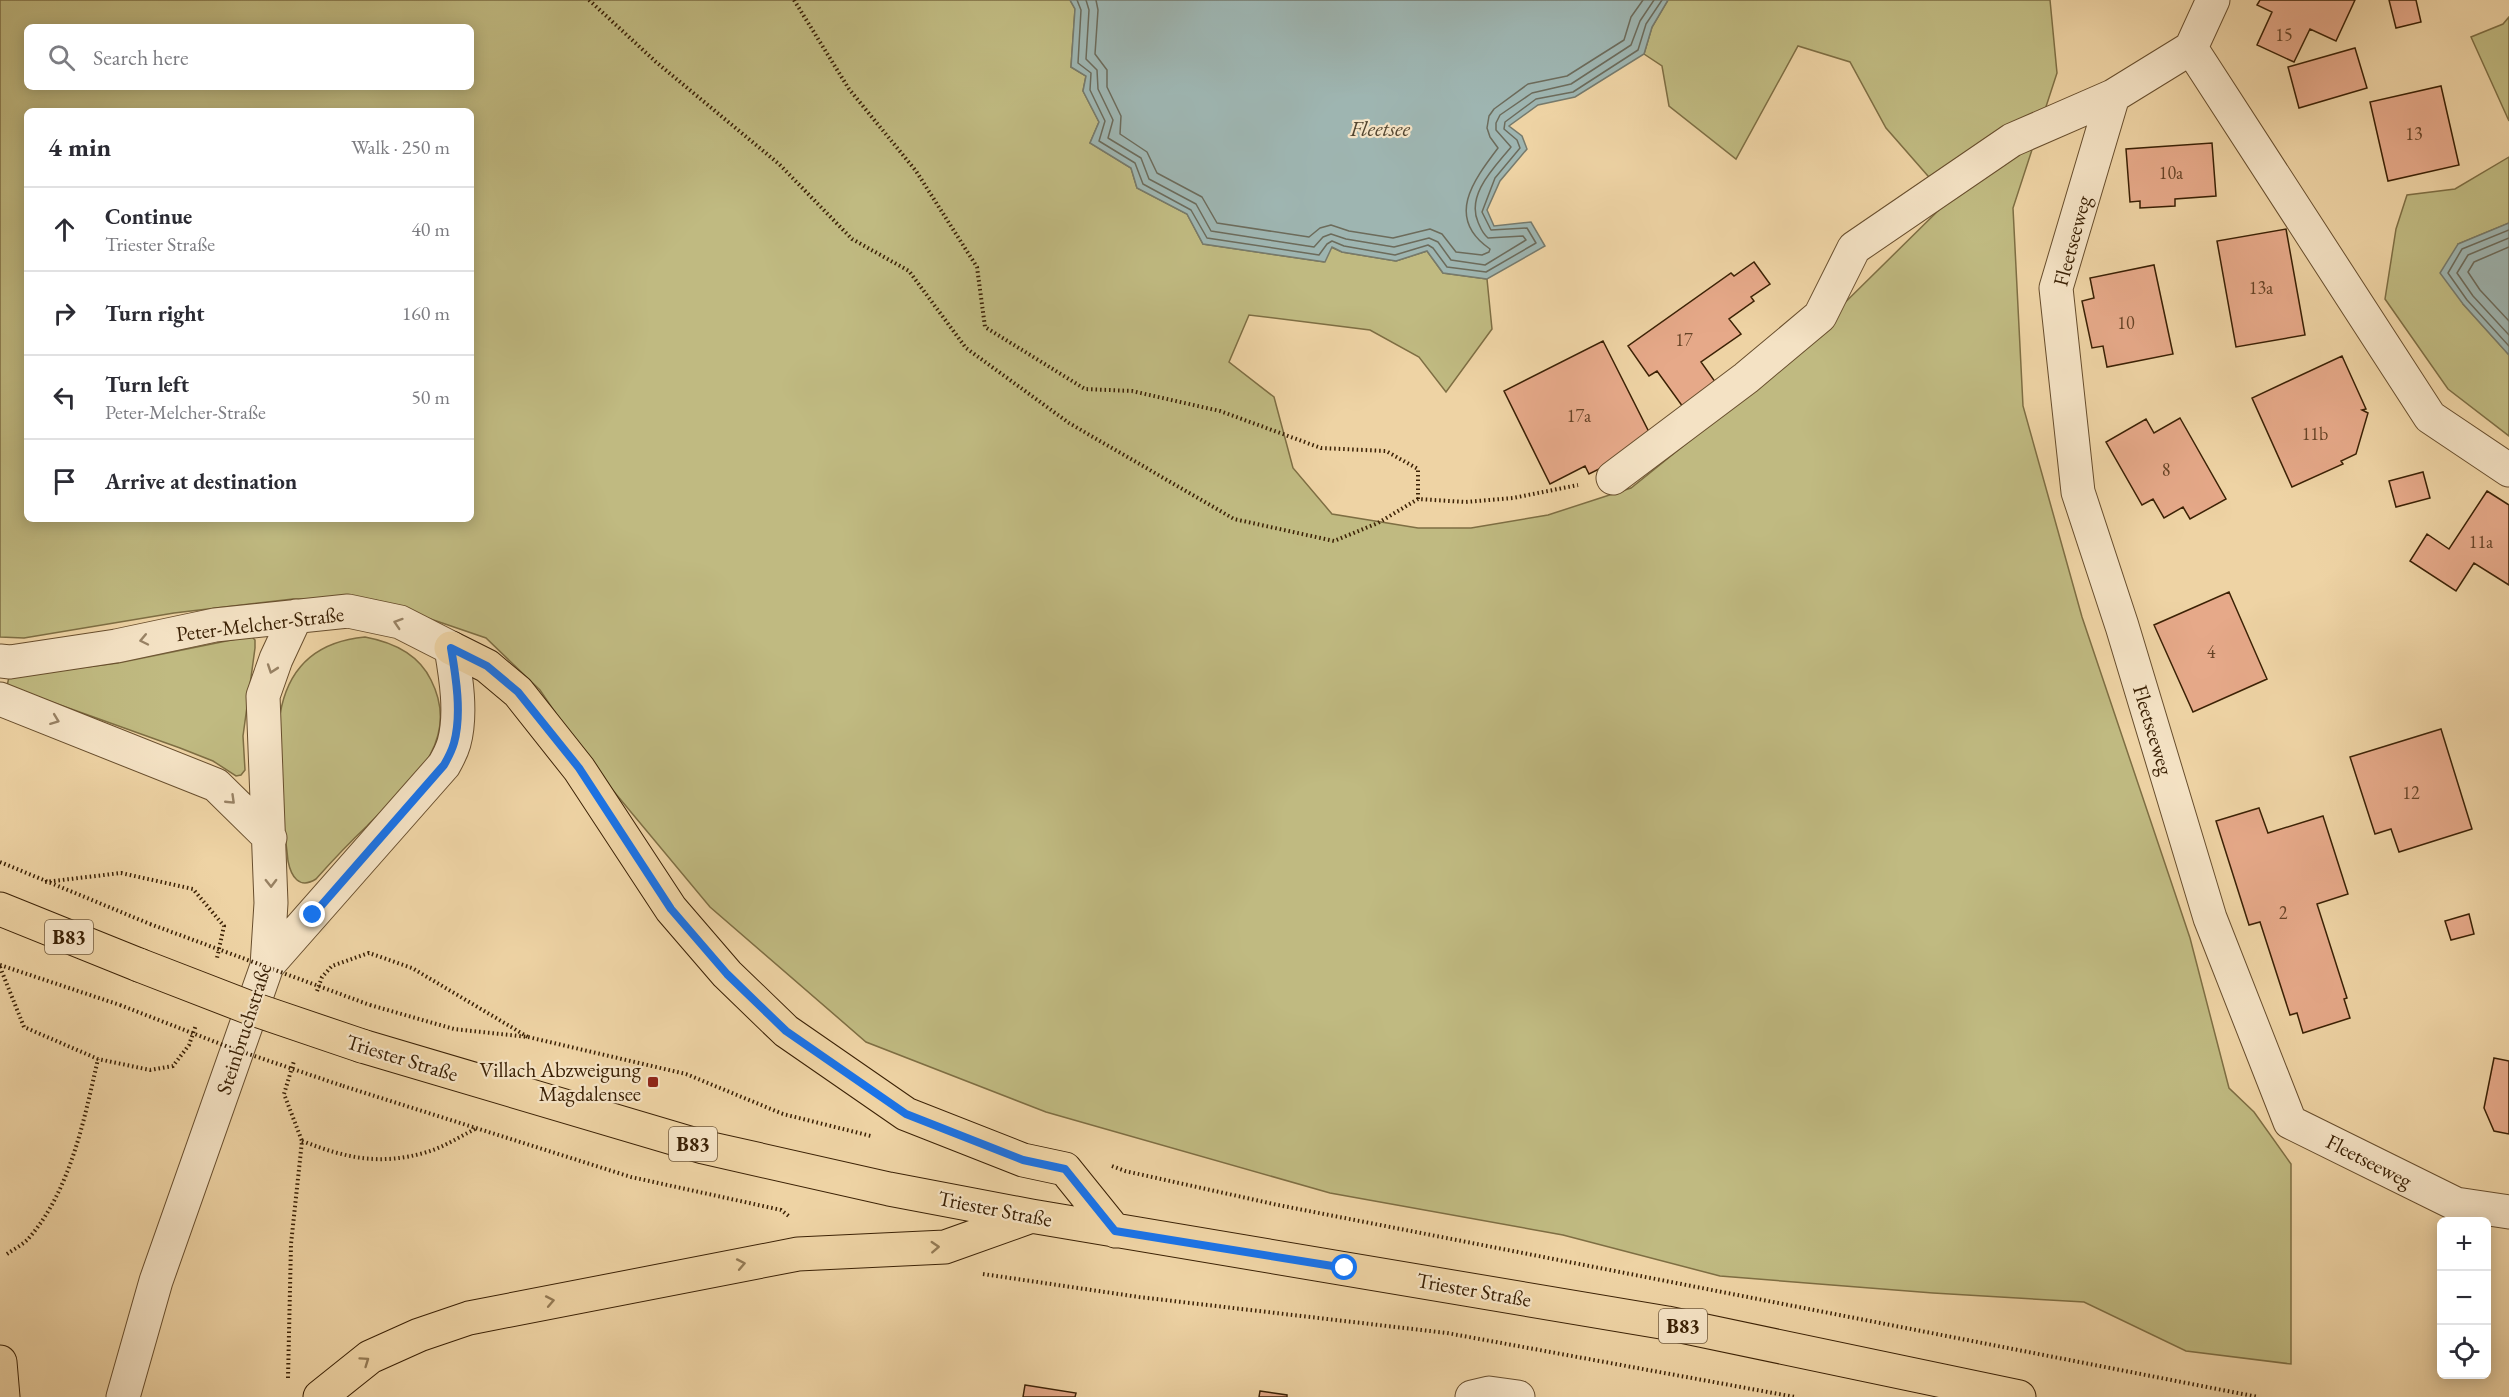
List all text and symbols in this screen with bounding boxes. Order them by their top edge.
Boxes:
house number: 15 [2275,23,2293,46]
search box [24,24,474,90]
icon: search [45,41,78,74]
text: Search here [93,43,188,72]
water label: Fleetsee [1349,114,1410,143]
house number: 13 [2405,122,2423,145]
text: 4 min [48,130,111,164]
text: Walk · 250 m [351,134,450,160]
house number: 10a [2159,161,2184,184]
street label: Fleetseeweg [2046,192,2097,289]
text: Continue [105,202,192,231]
icon: ahead [48,213,81,246]
text: 40 m [411,216,450,242]
text: Triester Straße [105,231,215,257]
house number: 13a [2249,276,2274,299]
icon: right [48,297,81,330]
text: Turn right [105,299,204,328]
text: 160 m [402,300,450,326]
house number: 10 [2117,311,2135,334]
house number: 17 [1675,328,1693,351]
text: Turn left [105,370,189,399]
icon: left [48,381,81,414]
text: 50 m [411,384,450,410]
text: Peter-Melcher-Straße [105,399,266,425]
house number: 17a [1567,404,1592,427]
house number: 11b [2302,422,2328,445]
house number: 8 [2162,458,2170,481]
icon: arrive [48,465,81,498]
text: Arrive at destination [105,467,297,496]
house number: 11a [2469,530,2494,553]
street label: Peter-Melcher-Straße [174,600,345,647]
one-way arrow [393,618,404,631]
one-way arrow [139,632,149,645]
house number: 4 [2207,640,2216,663]
one-way arrow [267,663,280,674]
street label: Fleetseeweg [2127,682,2180,779]
one-way arrow [49,713,59,726]
house number: 12 [2402,781,2420,804]
one-way arrow [224,793,235,804]
one-way arrow [264,879,277,888]
route end [299,901,325,927]
house number: 2 [2279,901,2288,924]
road number: B83 [45,920,93,954]
street label: Steinbruchstraße [210,960,277,1098]
street label: Triester Straße [343,1028,461,1087]
place label: Villach Abzweigung Magdalensee [480,1056,642,1107]
marker: Villach Abzweigung Magdalensee [646,1075,660,1089]
road number: B83 [669,1127,717,1161]
street label: Fleetseeweg [2322,1127,2417,1194]
street label: Triester Straße [936,1184,1054,1233]
map controls [2437,1217,2491,1379]
button: + [2437,1217,2491,1271]
one-way arrow [931,1241,940,1254]
route start [1331,1254,1357,1280]
one-way arrow [736,1258,746,1271]
street label: Triester Straße [1415,1266,1533,1313]
button: − [2437,1271,2491,1325]
one-way arrow [544,1295,554,1308]
road number: B83 [1659,1309,1707,1343]
button: locate [2437,1325,2491,1379]
one-way arrow [359,1357,370,1368]

